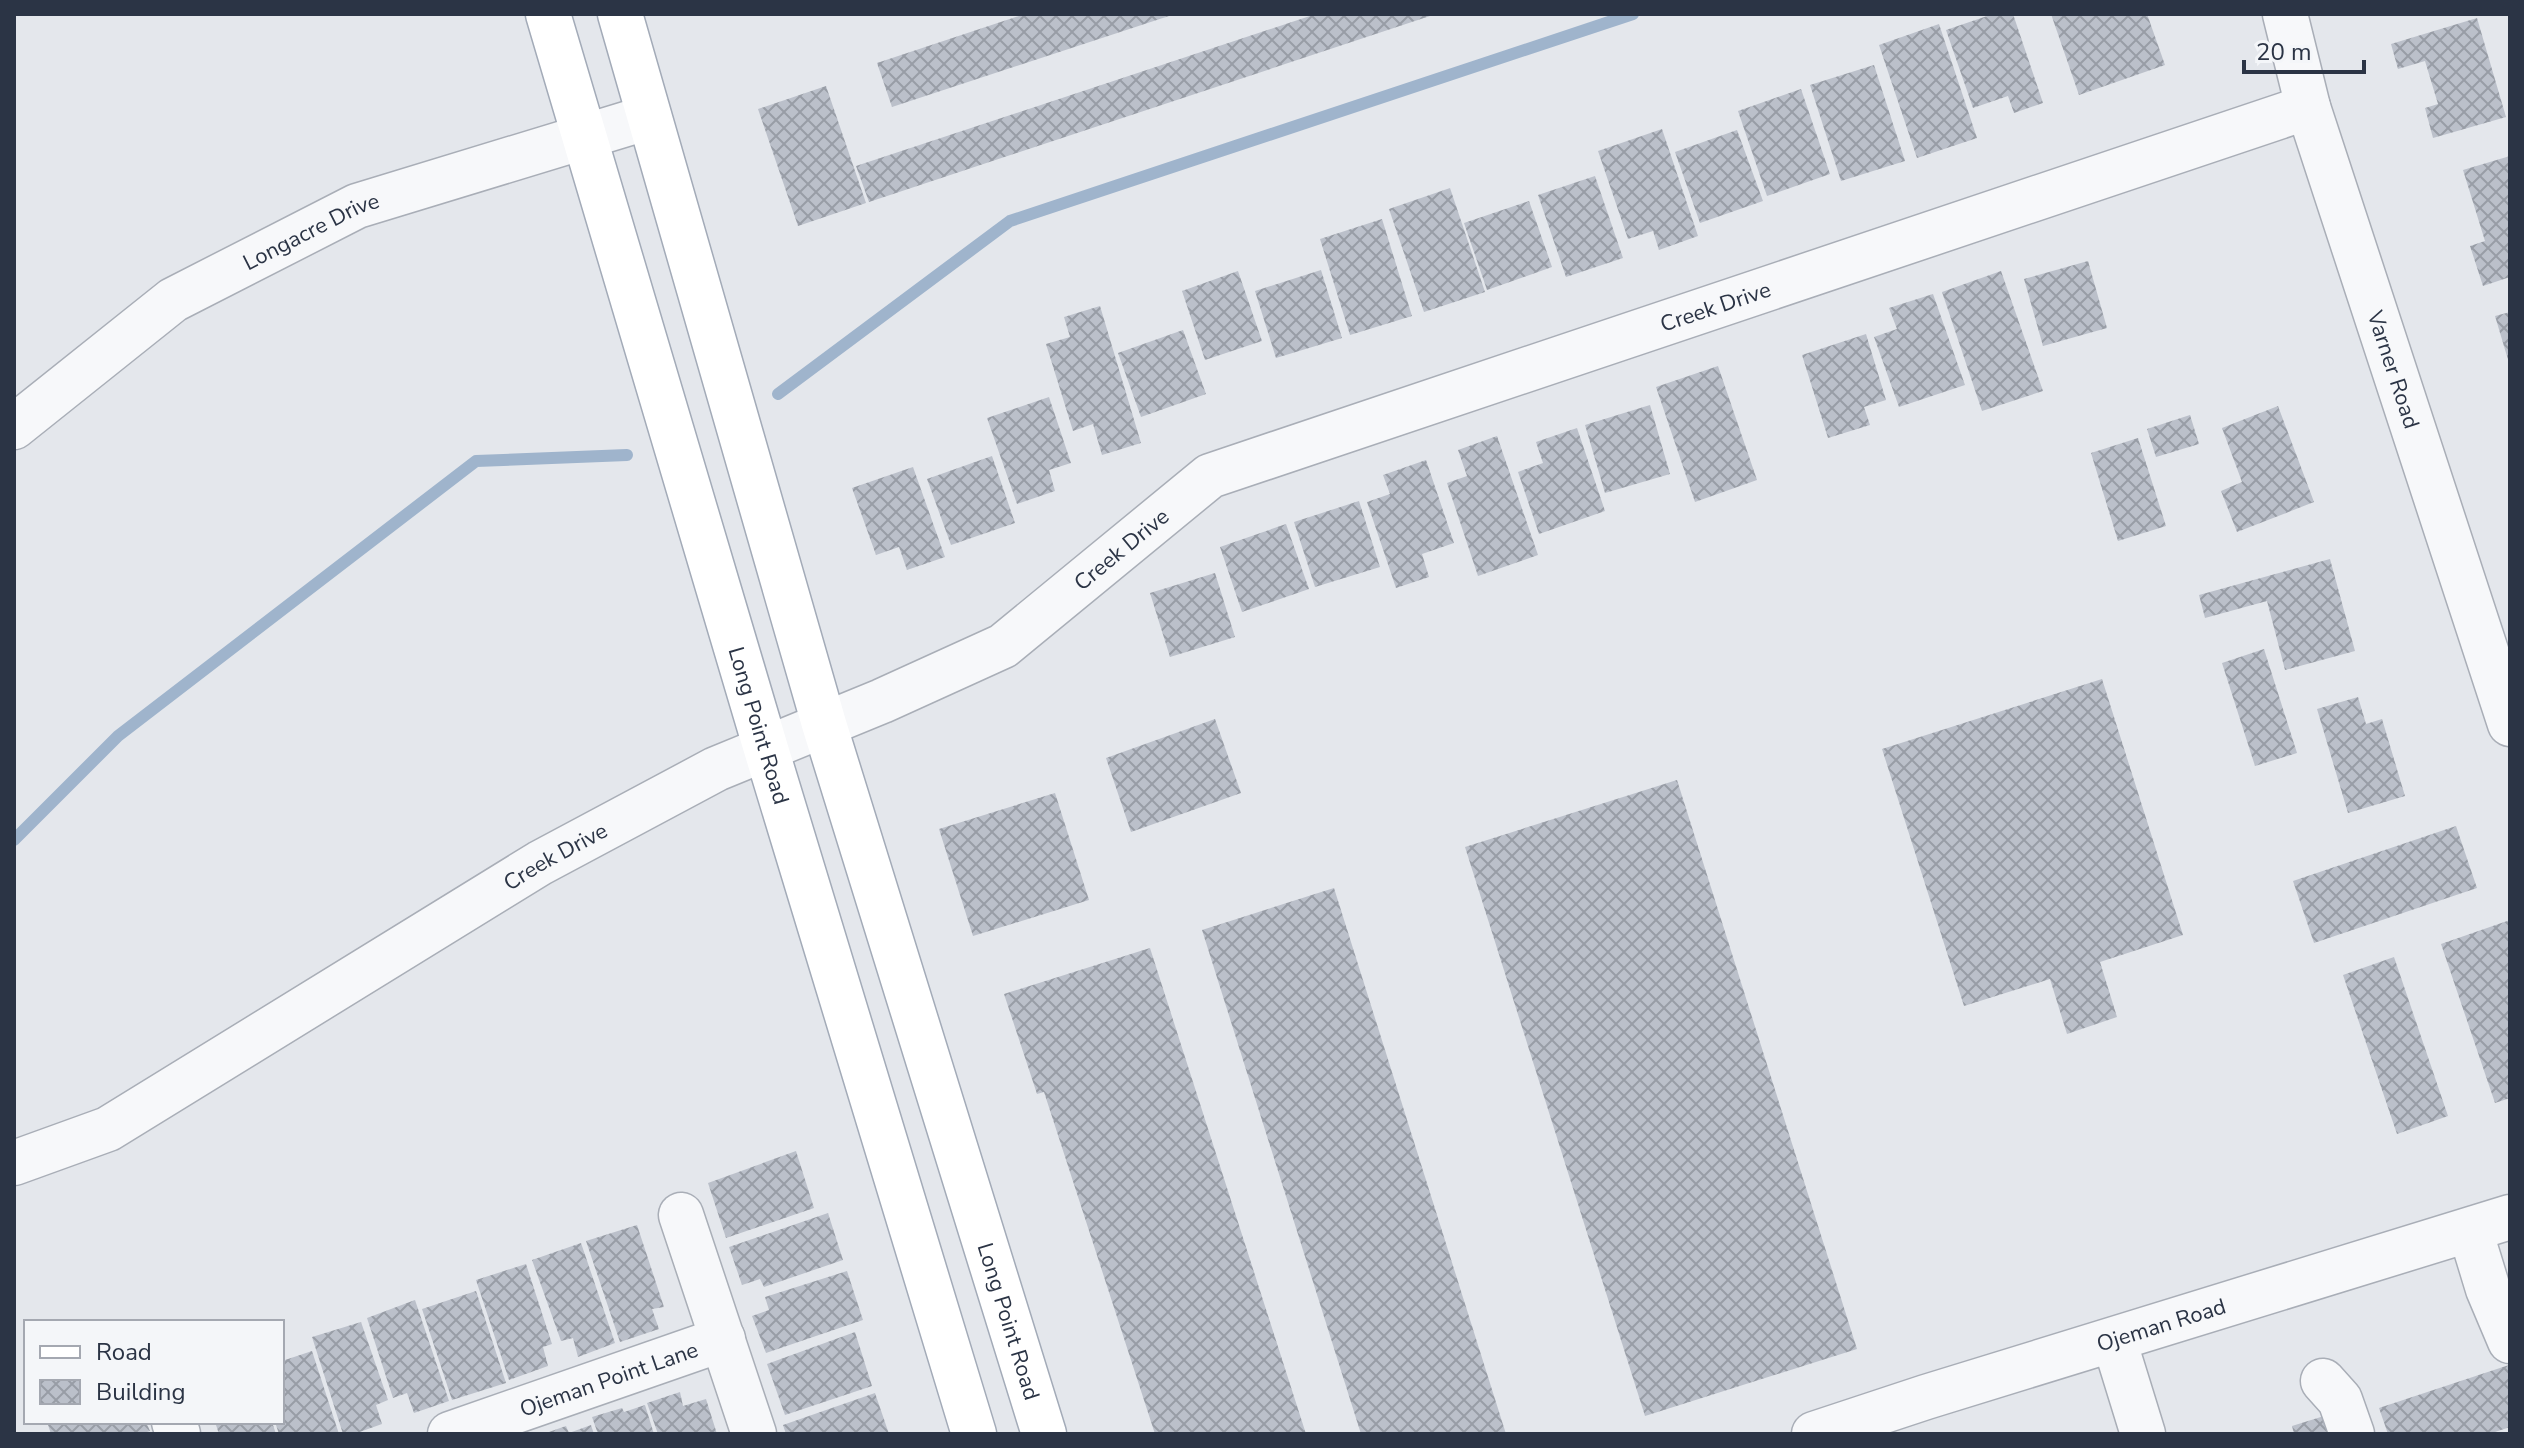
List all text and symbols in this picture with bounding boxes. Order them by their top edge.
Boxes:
scale bar [2244,24,2364,74]
text: 20 m [2256,36,2312,68]
street label: Longacre Drive [238,186,383,278]
street label: Creek Drive [1656,275,1775,340]
street label: Varner Road [2359,306,2426,433]
street label: Creek Drive [1068,502,1176,598]
street label: Long Point Road [720,643,796,808]
street label: Creek Drive [498,816,613,898]
street label: Long Point Road [970,1239,1047,1404]
street label: Ojeman Road [2093,1291,2230,1360]
legend [24,1320,284,1424]
street label: Ojeman Point Lane [516,1335,702,1425]
text: Road [96,1336,152,1368]
text: Building [96,1376,186,1408]

